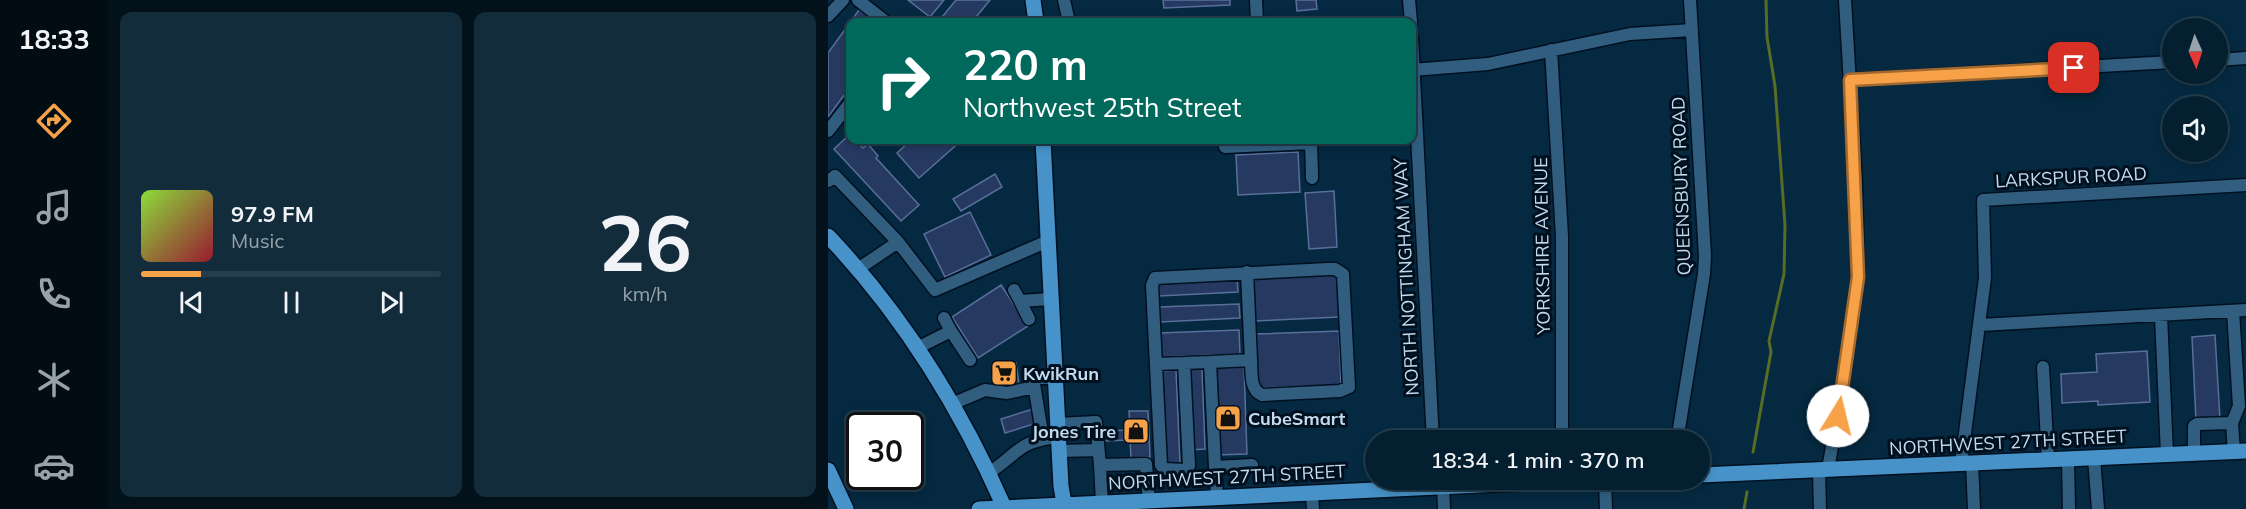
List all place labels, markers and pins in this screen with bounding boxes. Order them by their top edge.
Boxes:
pin [2048,42,2099,93]
supermarket icon: KwikRun [989,358,1019,388]
place label: KwikRun [1023,362,1099,385]
shop icon: CubeSmart [1213,403,1243,433]
place label: CubeSmart [1248,407,1345,430]
shop icon: Jones Tire [1121,416,1151,446]
place label: Jones Tire [1032,420,1116,443]

